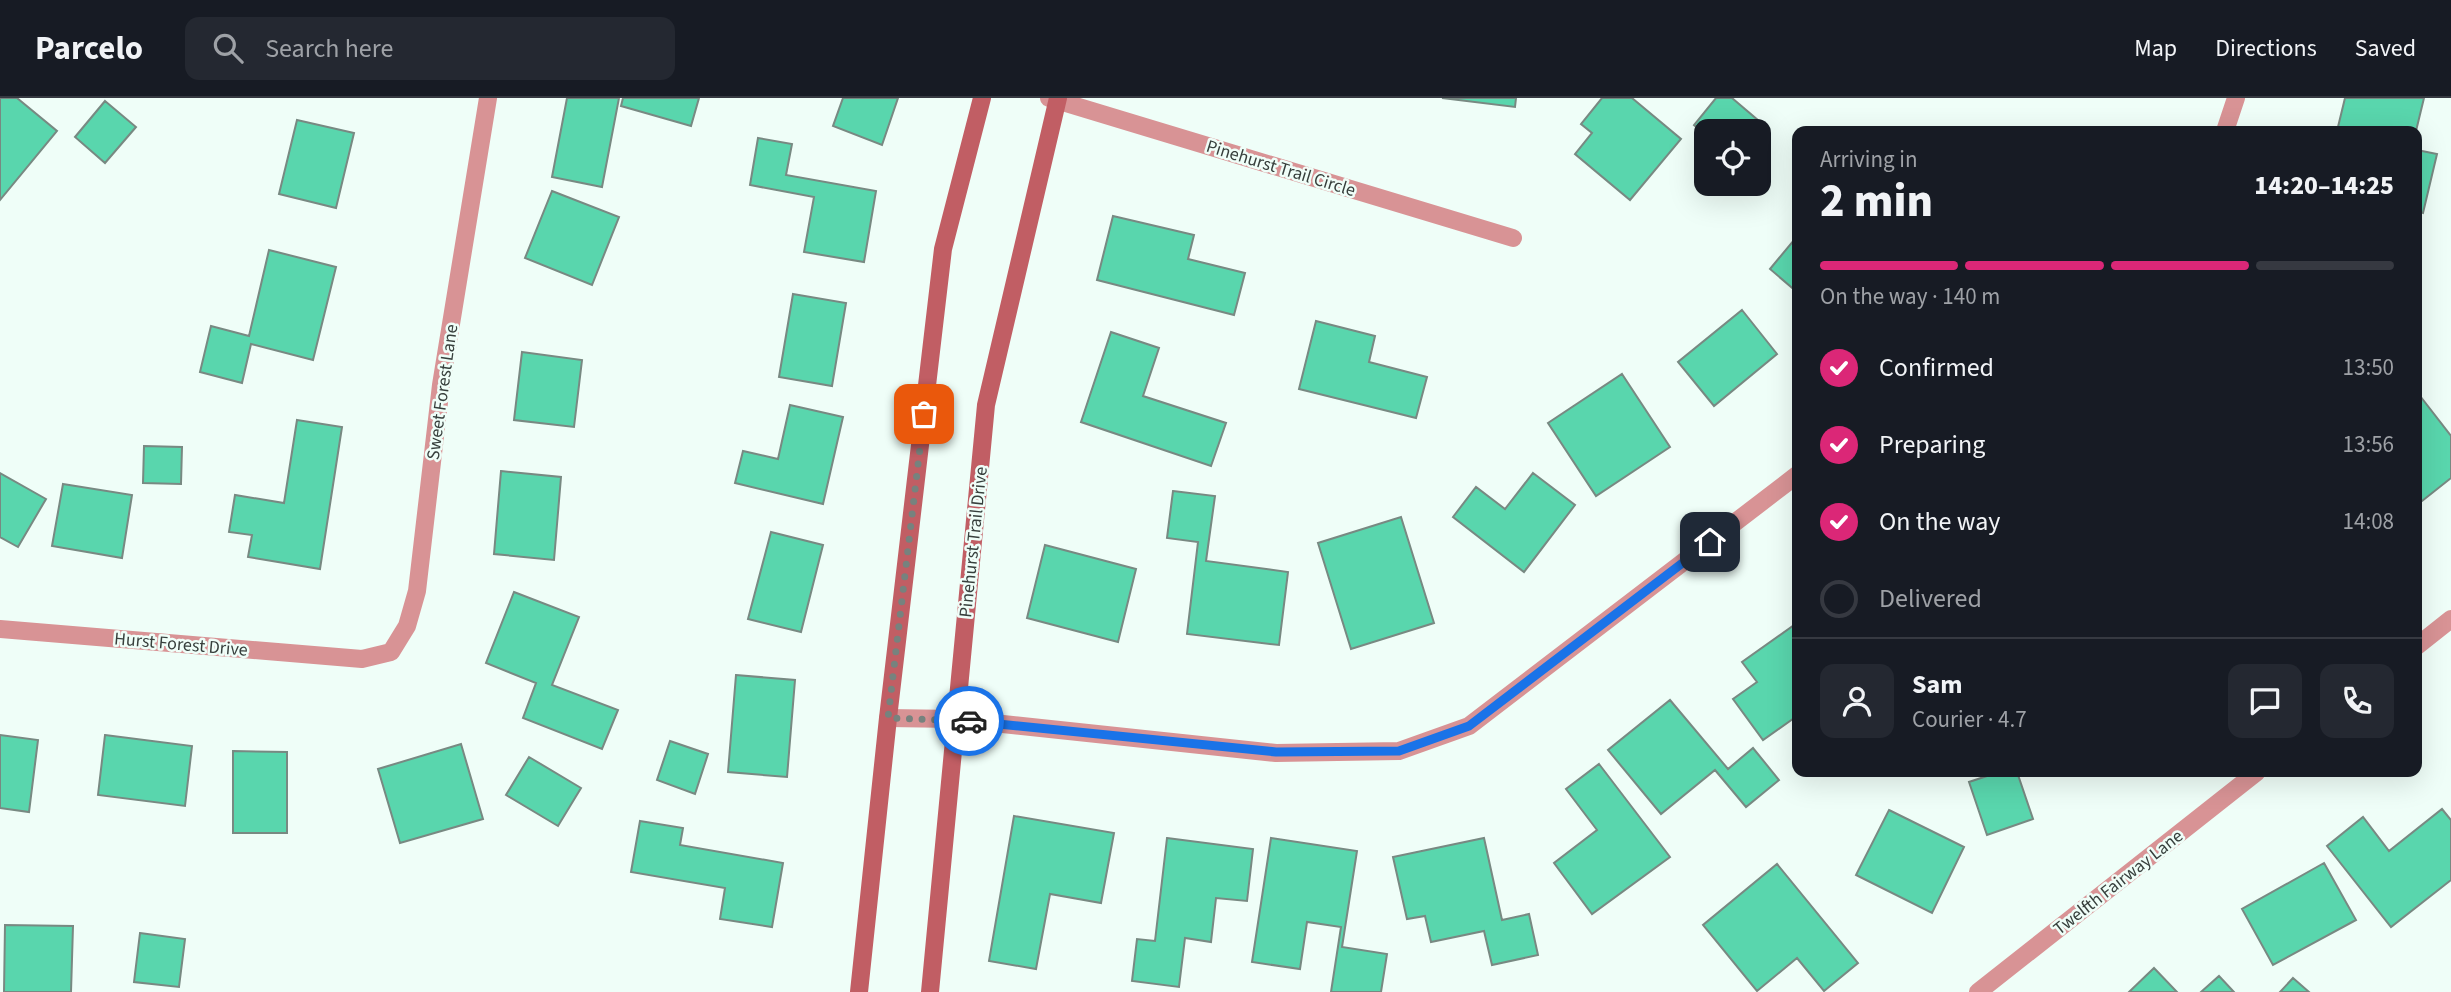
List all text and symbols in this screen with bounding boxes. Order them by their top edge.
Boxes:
search box [185,17,675,80]
text: Parcelo [35,25,143,72]
icon: search [209,29,247,67]
text: Search here [265,30,393,67]
text: Map [2134,31,2177,66]
text: Directions [2215,31,2317,66]
text: Saved [2355,31,2416,66]
map controls [1694,119,1771,196]
button: locate [1694,119,1771,196]
street label: Pinehurst Trail Circle [1203,134,1359,203]
text: Arriving in [1820,143,1918,176]
text: 14:20–14:25 [2254,167,2394,204]
text: 2 min [1820,169,1933,234]
text: On the way · 140 m [1820,280,2000,313]
street label: Sweet Forest Lane [421,323,464,461]
icon: check [1820,349,1858,387]
text: Confirmed [1879,349,1994,386]
text: 13:50 [2343,351,2394,384]
pin [894,384,954,444]
icon: bag [905,395,943,433]
icon: check [1820,426,1858,464]
text: Preparing [1879,426,1985,463]
text: 13:56 [2343,428,2394,461]
street label: Pinehurst Trail Drive [953,465,994,619]
icon: check [1820,503,1858,541]
text: On the way [1879,503,2000,540]
text: 14:08 [2343,505,2394,538]
pin [1680,512,1740,572]
icon: home [1691,523,1729,561]
text: Delivered [1879,580,1982,617]
street label: Hurst Forest Drive [113,626,249,663]
button: person [1820,664,1894,738]
button: chat [2228,664,2302,738]
button: phone [2320,664,2394,738]
text: Sam [1912,666,1962,703]
courier [934,686,1004,756]
icon: car [950,702,988,740]
text: Courier · 4.7 [1912,703,2027,736]
street label: Twelfth Fairway Lane [2048,824,2188,941]

